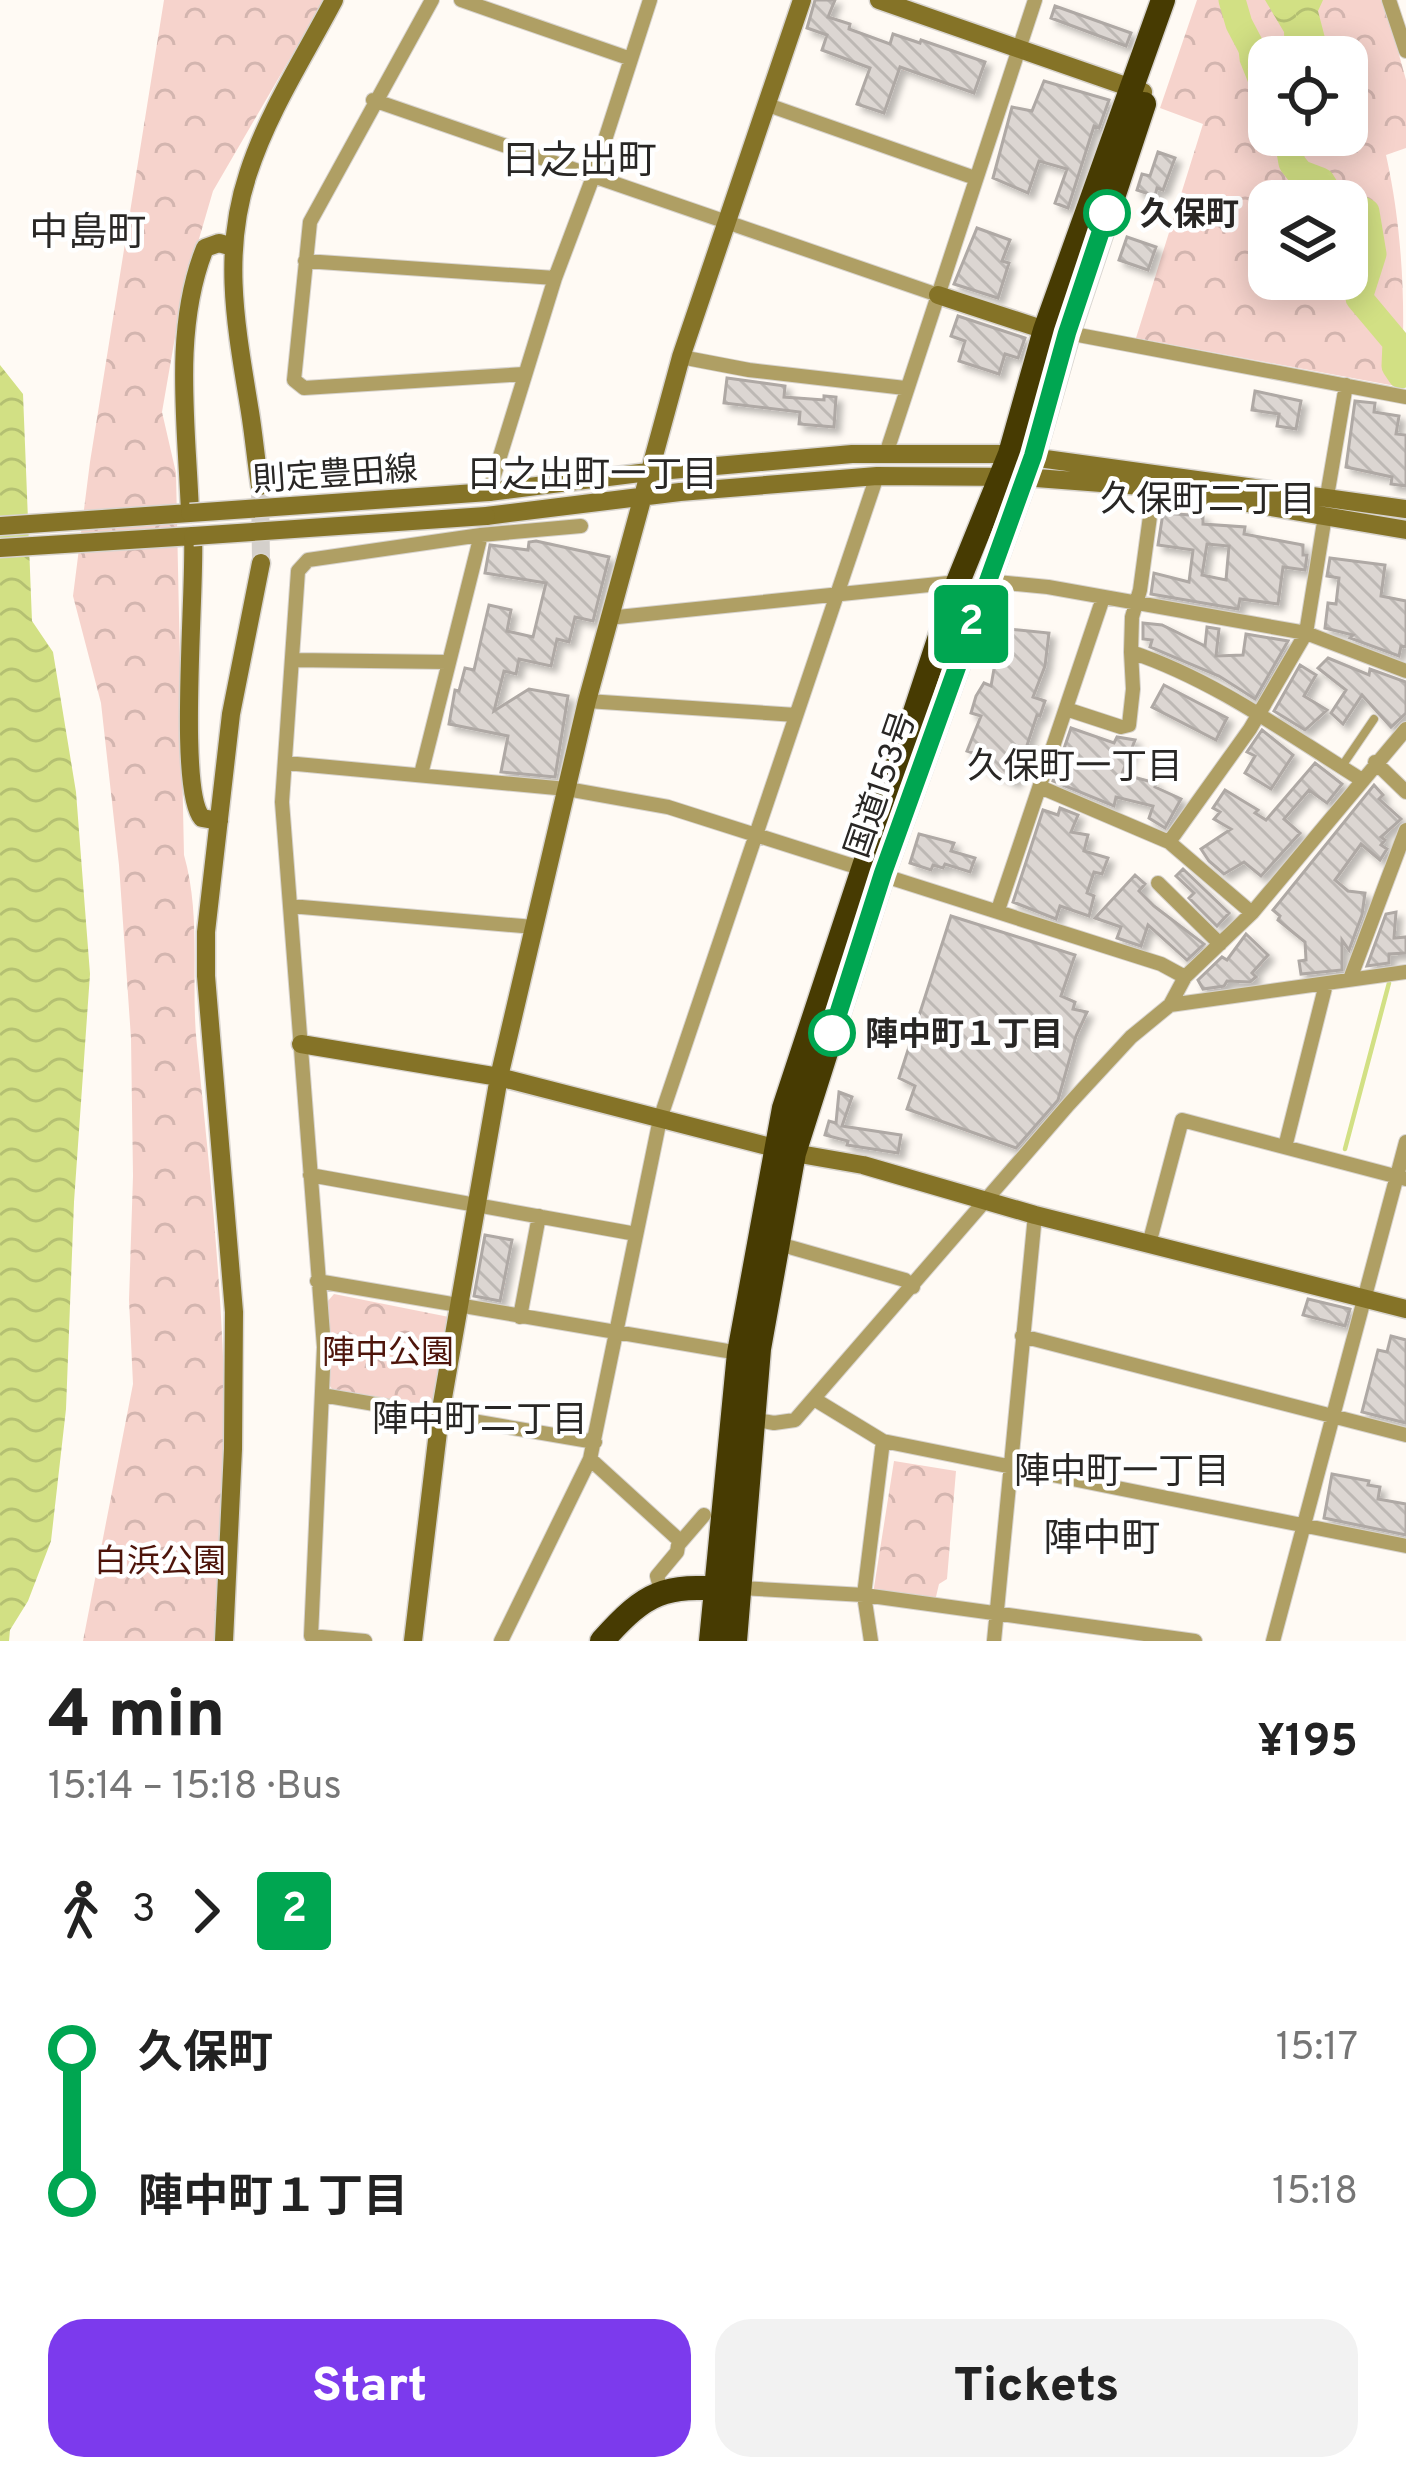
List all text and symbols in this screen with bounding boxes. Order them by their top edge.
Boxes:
map controls [1248,36,1368,300]
button: locate [1248,36,1368,156]
district label: 日之出町 [501,139,657,188]
button: layers [1248,180,1368,300]
marker: 久保町 [1085,191,1129,235]
place label: 久保町 [1140,196,1239,238]
district label: 中島町 [29,211,147,260]
street label: 則定豊田線 [252,450,419,504]
district label: 日之出町一丁目 [466,454,718,500]
district label: 久保町二丁目 [1100,479,1316,525]
line badge: 2 [932,585,1010,663]
text: 2 [958,597,984,650]
street label: 国道153号 [838,707,927,864]
district label: 久保町一丁目 [967,746,1183,792]
marker: 陣中町１丁目 [810,1011,854,1055]
place label: 陣中町１丁目 [865,1016,1063,1058]
park label: 陣中公園 [322,1334,454,1376]
district label: 陣中町二丁目 [372,1399,588,1445]
district label: 陣中町一丁目 [1014,1451,1230,1497]
district label: 陣中町 [1043,1517,1161,1566]
park label: 白浜公園 [94,1543,226,1585]
text: 4 min [48,1677,225,1760]
text: ¥195 [1258,1715,1358,1772]
text: 15:14 – 15:18 · Bus [48,1764,342,1813]
icon: walk [48,1878,114,1944]
icon: forward [173,1878,239,1944]
text: 2 [281,1884,307,1937]
text: 3 [132,1887,155,1936]
text: 15:17 [1276,2025,1358,2074]
text: 久保町 [138,2027,273,2084]
text: 15:18 [1272,2169,1358,2218]
text: 陣中町１丁目 [138,2171,408,2228]
button: Start [48,2319,691,2457]
button: Tickets [715,2319,1358,2457]

